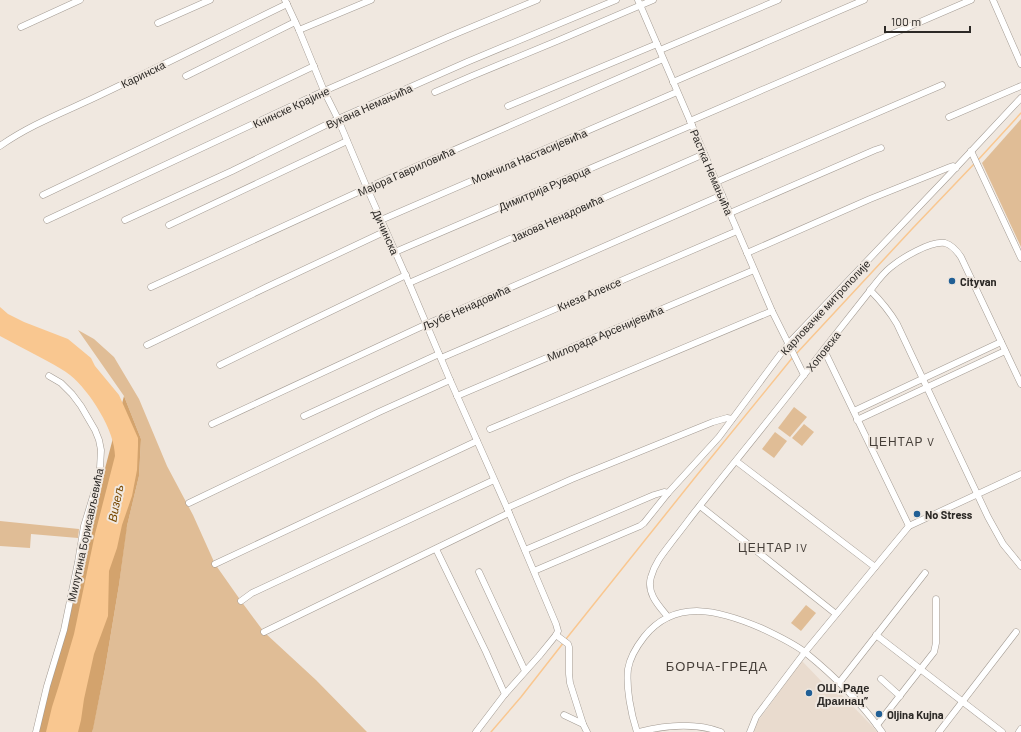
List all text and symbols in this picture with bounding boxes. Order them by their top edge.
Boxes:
scale bar [885,8,970,34]
text: 100 m [891,14,921,28]
street label: Каринска [119,57,168,90]
street label: Вукана Немањића [324,81,415,131]
street label: Книнске Крајине [251,84,331,130]
street label: Момчила Настасијевића [469,125,590,186]
street label: Растка Немањића [688,127,736,218]
street label: Мајора Гавриловића [355,143,457,198]
street label: Димитрија Руварца [496,162,593,213]
street label: Јакова Ненадовића [509,191,606,244]
street label: Дичинска [370,207,402,257]
street label: Карловачке митрополије [777,257,873,357]
street label: Кнеза Алексе [555,275,623,313]
place label: Cityvan [960,275,996,288]
marker: Cityvan [947,276,957,286]
street label: Љубе Ненадовића [420,281,513,332]
street label: Милорада Арсенијевића [545,302,666,363]
street label: Хоповска [803,327,843,374]
district label: ЦЕНТАР V [869,434,935,449]
street label: Милутина Борисављевића [64,466,106,603]
water label: Визељ [105,483,125,523]
place label: No Stress [925,508,973,521]
marker: No Stress [912,509,922,519]
district label: ЦЕНТАР IV [738,540,808,555]
district label: БОРЧА-ГРЕДА [666,658,768,674]
place label: ОШ „Раде Драинац” [817,681,869,707]
marker: ОШ „Раде Драинац” [804,688,814,698]
place label: Oljina Kujna [887,708,944,721]
marker: Oljina Kujna [874,709,884,719]

